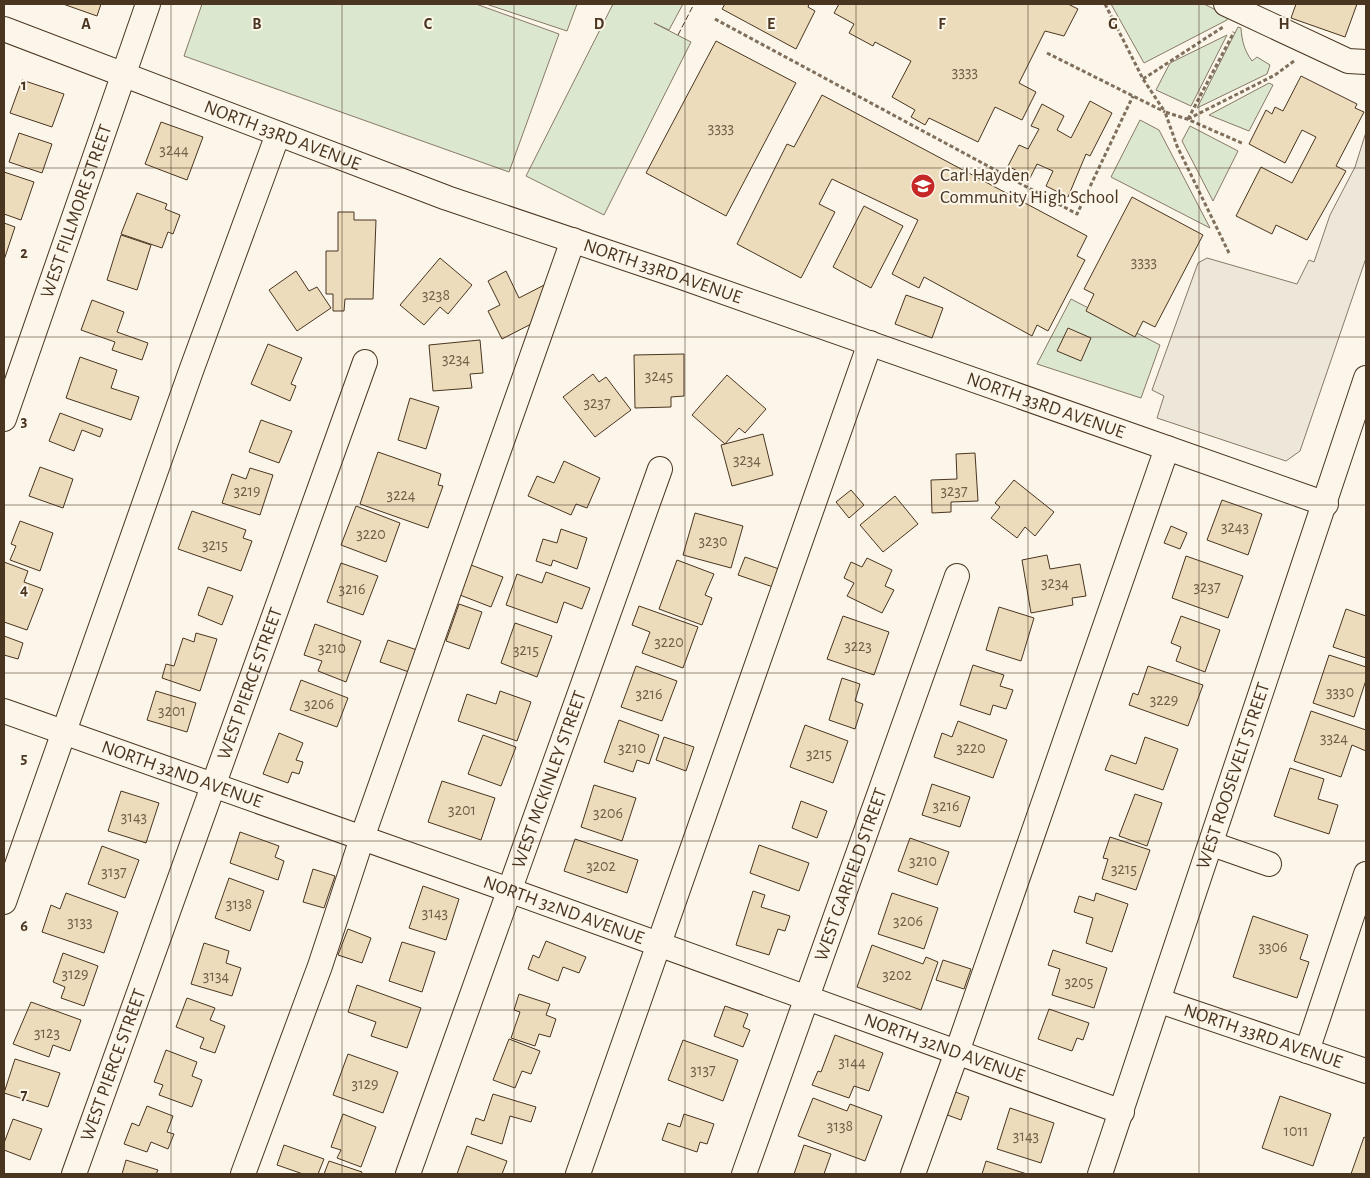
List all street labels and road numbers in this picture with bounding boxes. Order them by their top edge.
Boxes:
street label: NORTH 33RD AVENUE [201,97,363,174]
street label: WEST FILLMORE STREET [37,122,115,301]
street label: NORTH 33RD AVENUE [581,235,745,307]
street label: NORTH 33RD AVENUE [964,369,1127,442]
street label: WEST PIERCE STREET [214,605,286,762]
street label: WEST ROOSEVELT STREET [1193,680,1273,871]
street label: WEST MCKINLEY STREET [509,688,589,871]
street label: NORTH 32ND AVENUE [99,737,265,811]
street label: WEST GARFIELD STREET [811,785,890,963]
street label: NORTH 32ND AVENUE [481,872,647,948]
street label: WEST PIERCE STREET [77,986,149,1143]
street label: NORTH 33RD AVENUE [1181,1000,1345,1072]
street label: NORTH 32ND AVENUE [862,1010,1027,1086]

